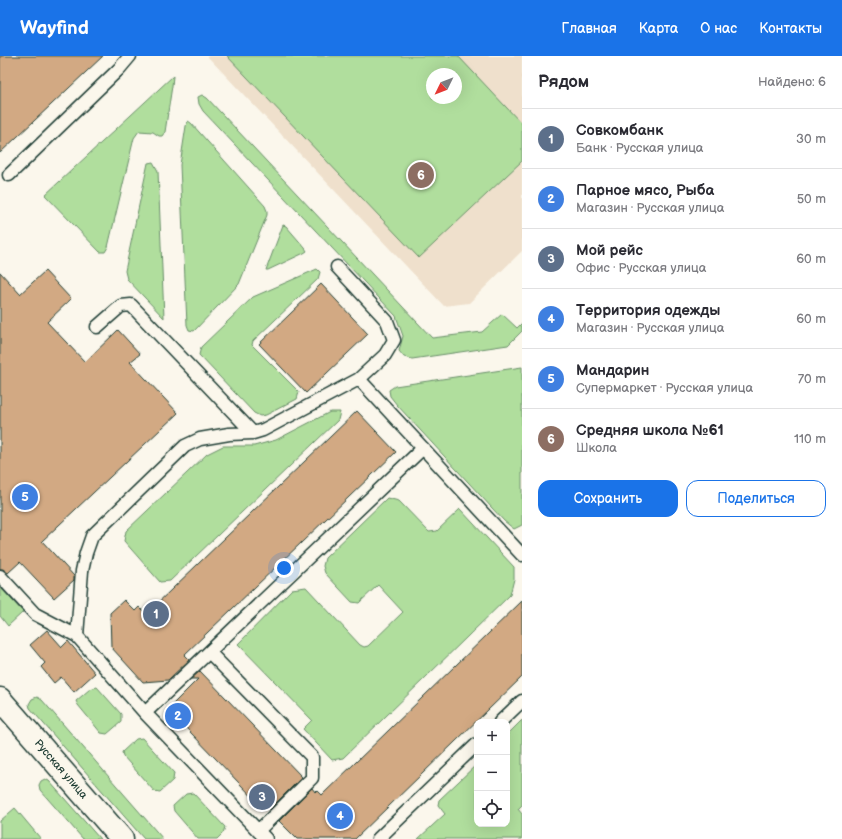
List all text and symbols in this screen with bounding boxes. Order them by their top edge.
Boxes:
text: Wayfind [20,17,89,40]
text: Главная [562,20,617,37]
text: Карта [639,20,678,37]
text: О нас [700,20,737,37]
text: Контакты [759,20,822,37]
north arrow [426,68,462,104]
text: Рядом [538,72,589,92]
text: Найдено: 6 [758,74,826,90]
text: Совкомбанк [576,121,663,140]
text: 1 [548,131,554,147]
text: 30 m [796,131,826,147]
text: Банк · Русская улица [576,140,704,156]
pin: 6 [408,160,434,190]
text: Парное мясо, Рыба [576,181,714,200]
text: 2 [547,191,555,207]
text: 50 m [797,191,826,207]
text: Магазин · Русская улица [576,200,724,216]
text: Мой рейс [576,241,643,260]
text: 3 [547,251,555,267]
text: 60 m [796,251,826,267]
text: Офис · Русская улица [576,260,706,276]
text: Территория одежды [576,301,720,320]
text: 4 [547,311,555,327]
text: 60 m [796,311,826,327]
text: Магазин · Русская улица [576,320,724,336]
text: Мандарин [576,361,649,380]
text: 5 [547,371,555,387]
text: 70 m [798,371,826,387]
text: Супермаркет · Русская улица [576,380,753,396]
text: Средняя школа №61 [576,421,724,440]
text: 6 [547,431,555,447]
text: 110 m [794,431,826,447]
text: Школа [576,440,617,456]
button: Сохранить [538,480,678,517]
button: Поделиться [686,480,826,517]
pin: 5 [12,482,38,512]
your location [274,558,294,578]
pin: 1 [143,599,169,629]
pin: 2 [165,701,191,731]
map controls [474,719,510,827]
button: + [474,719,510,755]
street label: Русская улица [32,737,91,802]
button: − [474,755,510,791]
pin: 3 [249,782,275,812]
button: locate [474,791,510,827]
pin: 4 [327,801,353,831]

